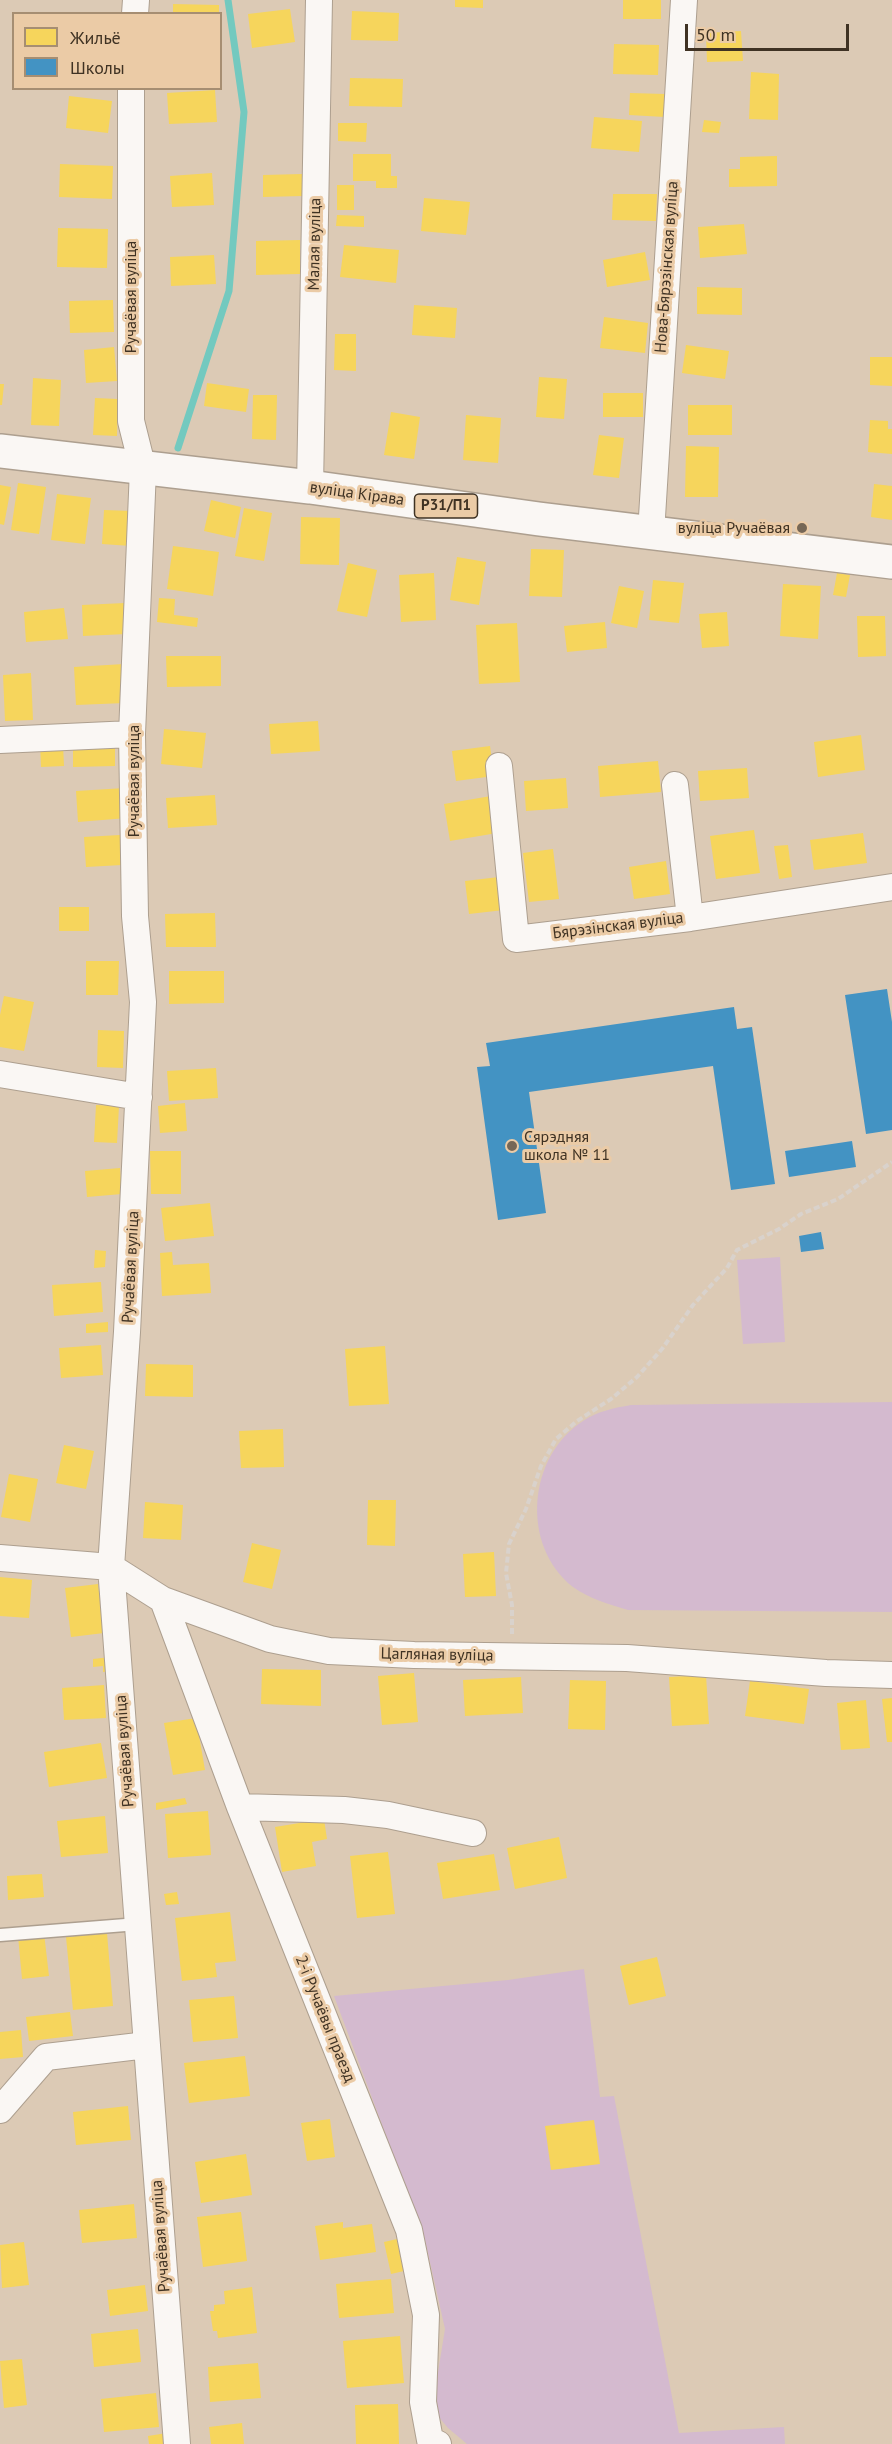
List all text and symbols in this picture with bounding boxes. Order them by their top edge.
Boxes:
legend [12,12,222,90]
scale bar [688,12,852,50]
text: 50 m [696,23,735,46]
text: Жильё [70,26,121,49]
text: Школы [70,56,125,79]
street label: Нова-Бярэзінская вуліца [651,180,683,354]
street label: Малая вуліца [305,197,325,291]
street label: Ручаёвая вуліца [121,241,141,353]
street label: вуліца Кірава [309,478,405,510]
road number: Р31/П1 [414,494,478,518]
place label: вуліца Ручаёвая [678,518,790,538]
marker: вуліца Ручаёвая [795,521,809,535]
street label: Ручаёвая вуліца [124,725,144,837]
street label: Бярэзінская вуліца [552,908,684,944]
place label: Сярэдняя школа № 11 [524,1127,610,1165]
marker: Сярэдняя школа № 11 [505,1139,519,1153]
street label: Ручаёвая вуліца [118,1210,144,1324]
street label: Цагляная вуліца [380,1644,494,1666]
street label: Ручаёвая вуліца [112,1694,138,1808]
street label: 2-і Ручаёвы праезд [291,1953,359,2085]
street label: Ручаёвая вуліца [148,2179,174,2293]

